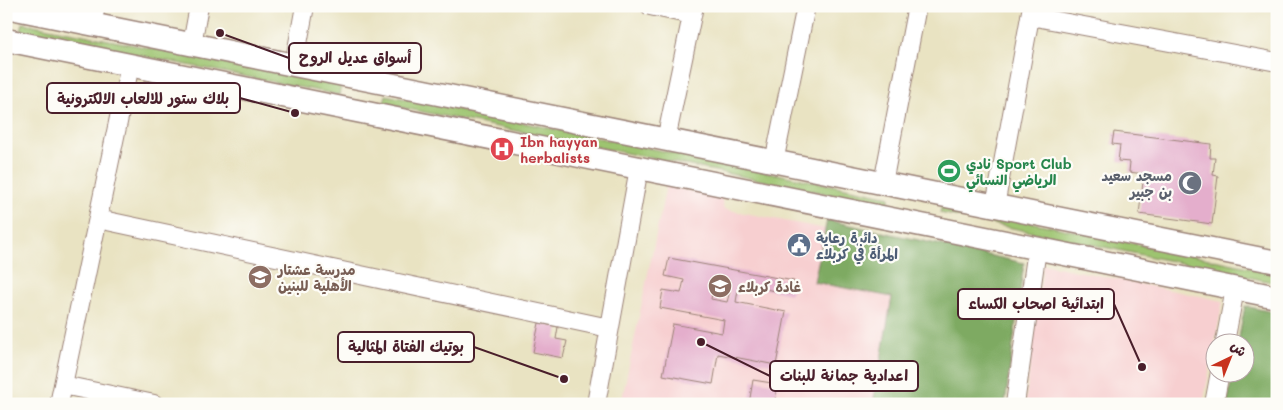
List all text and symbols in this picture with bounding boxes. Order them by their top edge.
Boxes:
callout: أسواق عديل الروح [289,43,421,73]
text: أسواق عديل الروح [299,47,412,68]
callout: بلاك ستور للالعاب الالكترونية [47,83,240,113]
text: بلاك ستور للالعاب الالكترونية [57,88,229,109]
place label: Ibn hayyan herbalists [520,132,598,167]
hospital icon: Ibn hayyan herbalists [489,136,515,162]
place label: نادي Sport Club الرياضي النسائي [966,154,1072,193]
sports icon: نادي Sport Club الرياضي النسائي [936,158,962,184]
place label: مسجد سعيد بن جبير [1101,166,1172,201]
mosque icon: مسجد سعيد بن جبير [1177,170,1203,196]
place label: دائرة رعاية المرأة في كربلاء [816,228,898,265]
public building icon: دائرة رعاية المرأة في كربلاء [786,232,812,258]
place label: مدرسة عشتار الأهلية للبنين [276,260,355,295]
school or university icon: مدرسة عشتار الأهلية للبنين [247,264,273,290]
school or university icon: غادة كربلاء [707,273,733,299]
place label: غادة كربلاء [738,277,801,296]
callout: ابتدائية اصحاب الكساء [958,289,1114,319]
text: ابتدائية اصحاب الكساء [968,293,1104,313]
callout: بوتيك الفتاة المثالية [338,332,474,362]
north arrow [1206,332,1256,382]
text: بوتيك الفتاة المثالية [348,336,464,357]
text: ش [1227,336,1251,360]
callout: اعدادية جمانة للبنات [770,361,918,391]
text: اعدادية جمانة للبنات [780,365,908,385]

